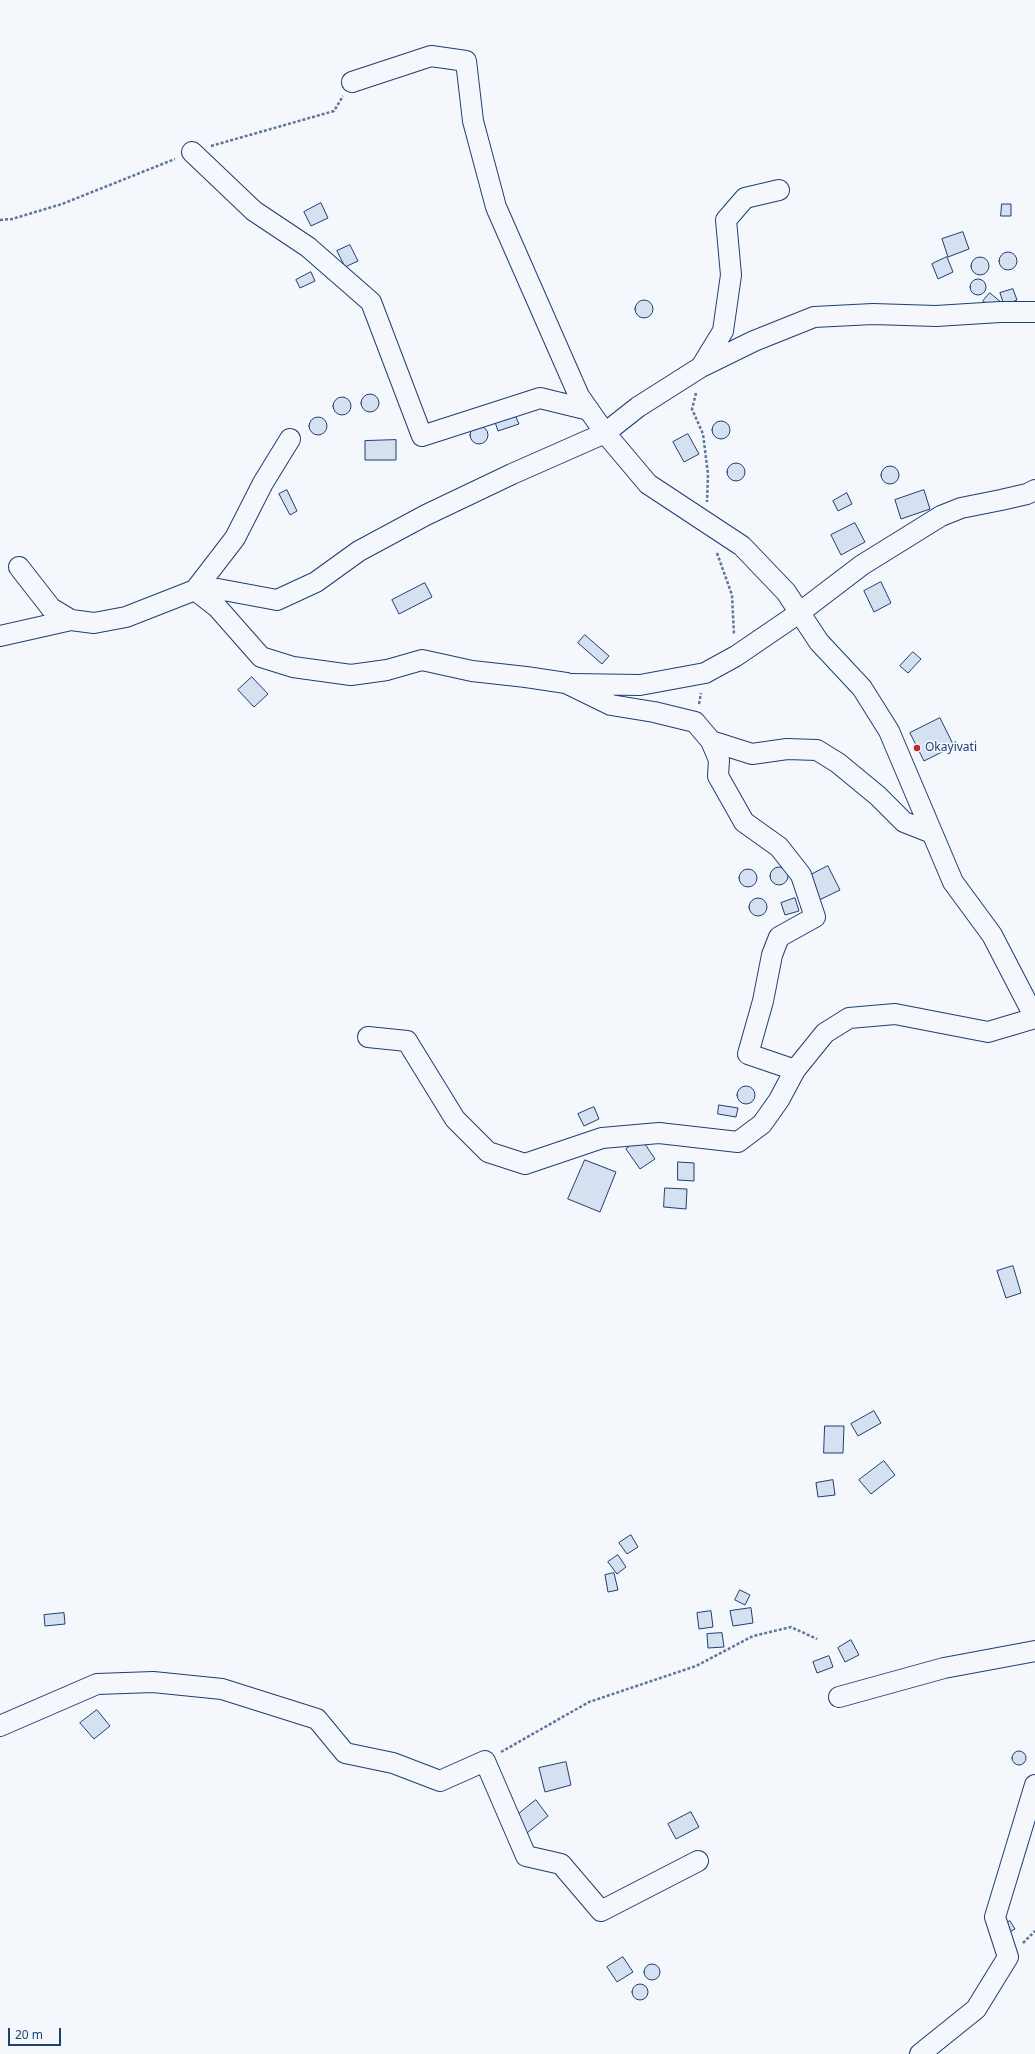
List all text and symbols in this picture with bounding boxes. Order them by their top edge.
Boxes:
place label: Okayivati [925,741,977,755]
marker: Okayivati [912,743,922,753]
scale bar [10,2020,63,2046]
text: 20 m [15,2026,43,2043]

